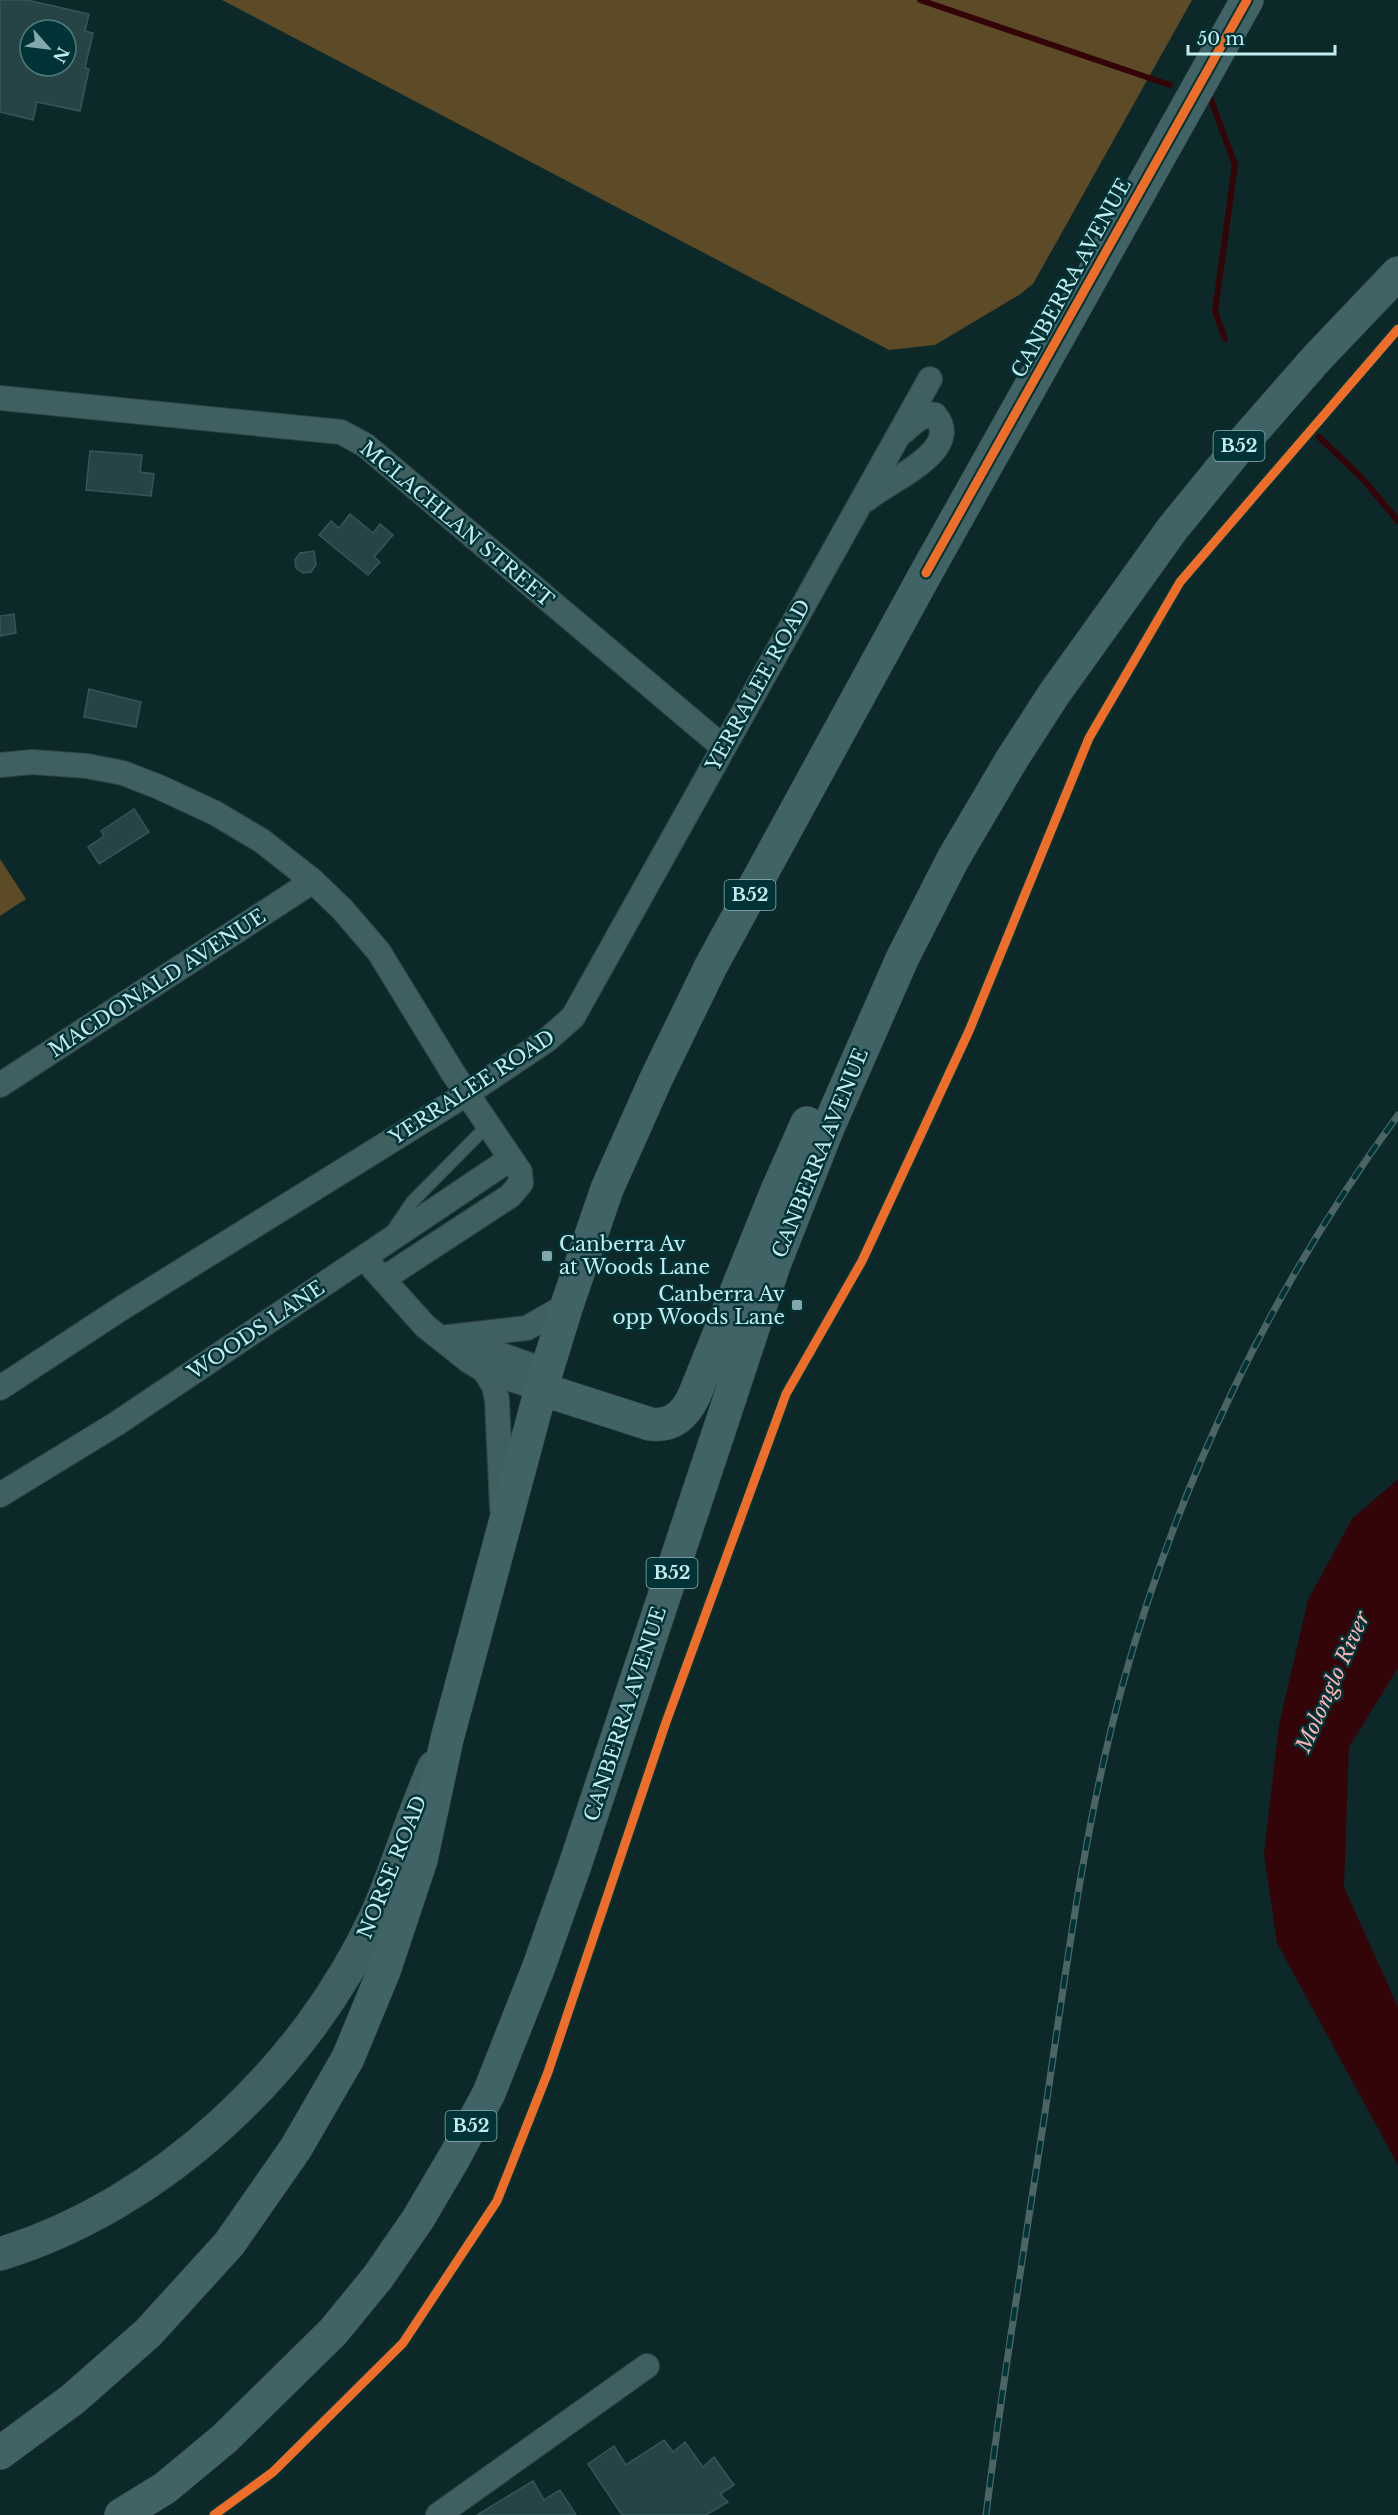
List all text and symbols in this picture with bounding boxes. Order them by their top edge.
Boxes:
north arrow [18,18,78,78]
scale bar [1188,18,1335,56]
text: 50 m [1197,28,1245,50]
text: N [49,44,74,66]
street label: CANBERRA AVENUE [1006,174,1136,382]
road number: B52 [1214,431,1264,461]
street label: MCLACHLAN STREET [355,436,559,612]
street label: YERRALEE ROAD [700,595,815,776]
road number: B52 [724,880,776,910]
street label: MACDONALD AVENUE [44,904,270,1062]
street label: YERRALEE ROAD [384,1025,559,1150]
street label: CANBERRA AVENUE [767,1045,873,1261]
place label: Canberra Av at Woods Lane [559,1232,710,1279]
marker: Canberra Av at Woods Lane [540,1249,554,1263]
street label: WOODS LANE [182,1275,329,1385]
place label: Canberra Av opp Woods Lane [613,1282,785,1329]
marker: Canberra Av opp Woods Lane [790,1298,804,1312]
road number: B52 [646,1558,698,1588]
street label: CANBERRA AVENUE [579,1604,671,1824]
water label: Molonglo River [1290,1606,1376,1757]
street label: NORSE ROAD [352,1792,432,1942]
road number: B52 [446,2111,496,2141]

